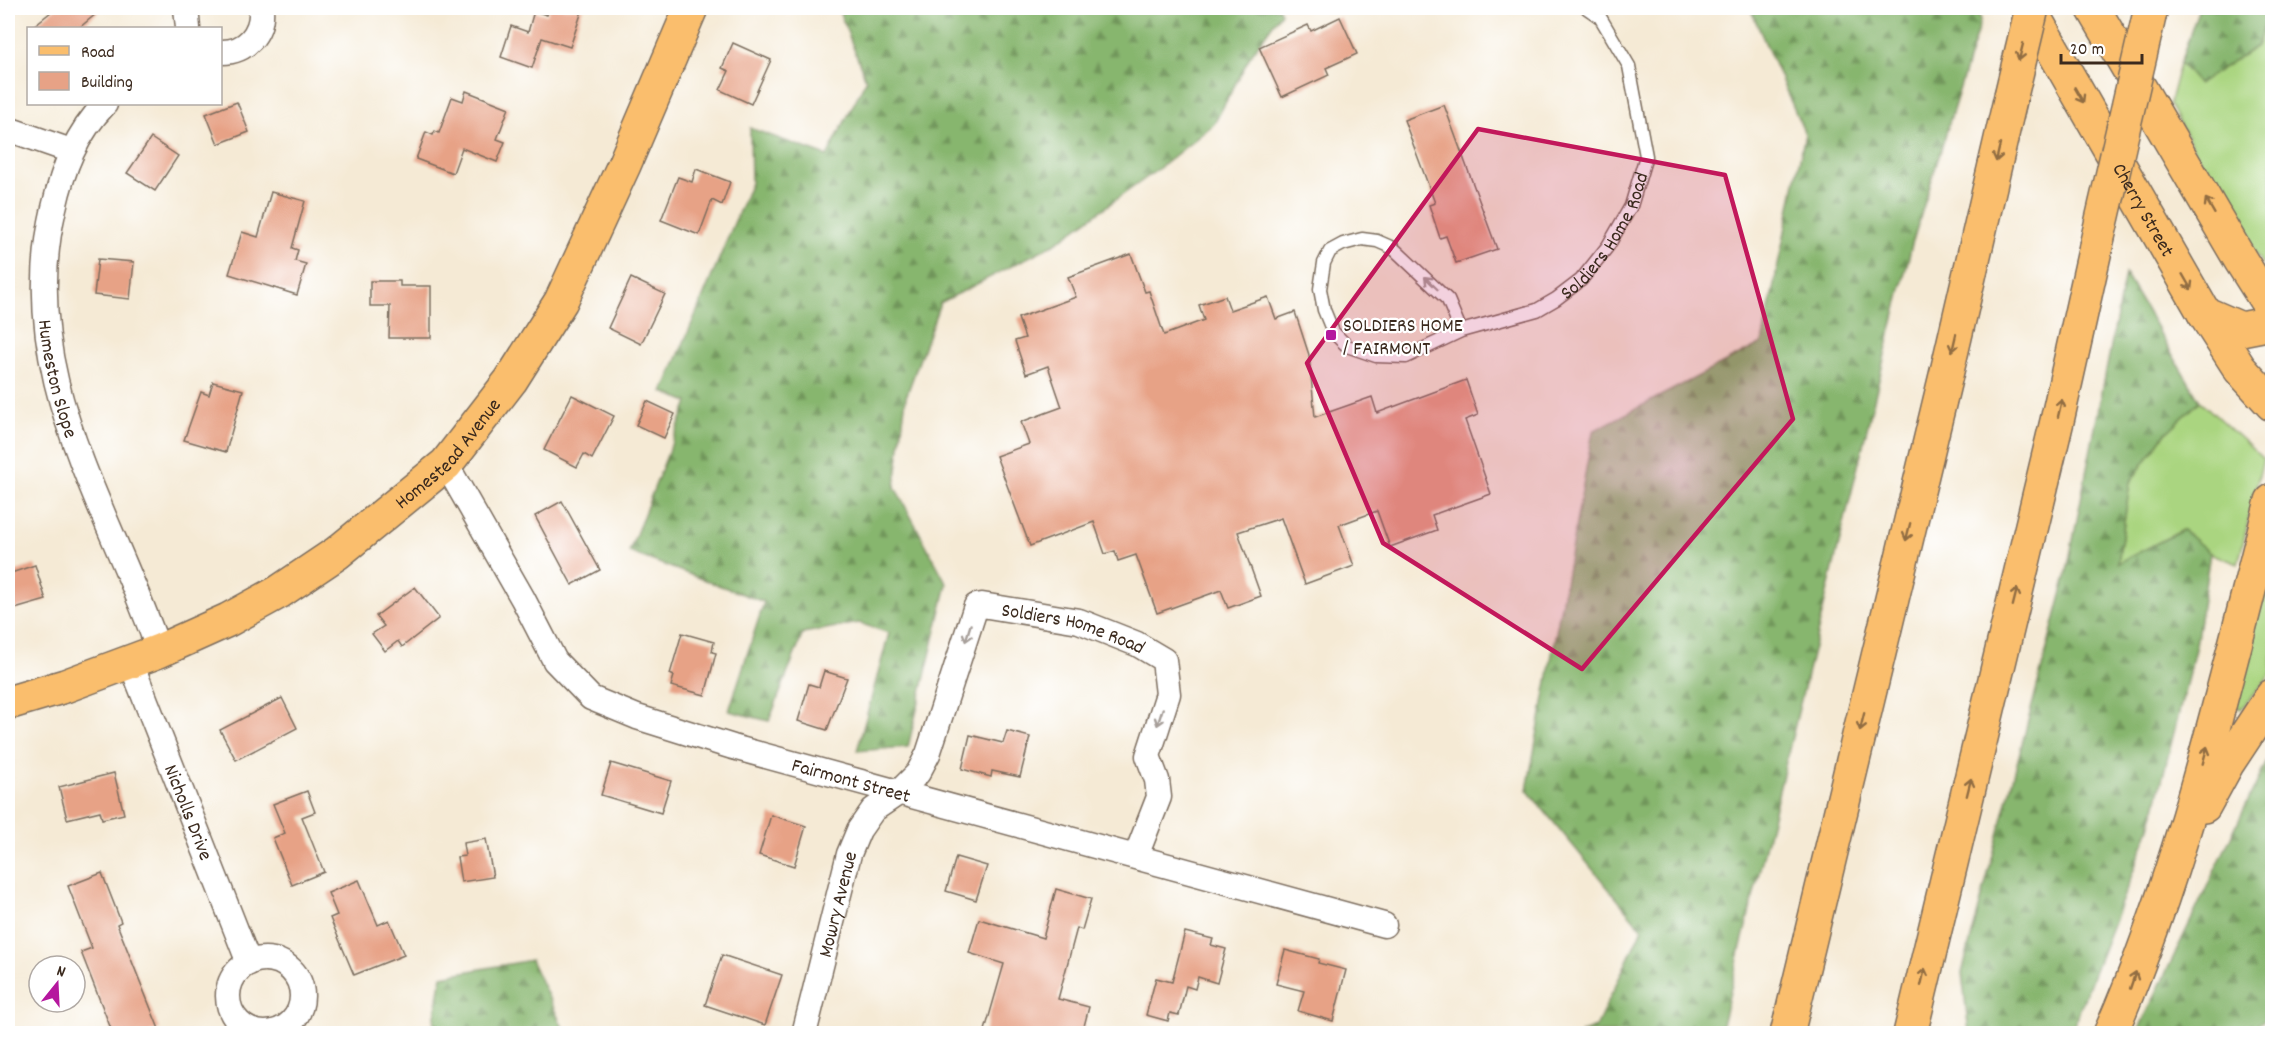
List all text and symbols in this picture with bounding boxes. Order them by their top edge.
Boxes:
legend [27,27,222,105]
scale bar [2061,27,2142,65]
text: 20 m [2070,38,2104,63]
text: Road [81,41,115,66]
one-way arrow [2015,42,2027,61]
text: Building [81,71,133,96]
one-way arrow [2073,86,2085,103]
one-way arrow [1991,143,2003,162]
street label: Cherry Street [2104,159,2180,263]
street label: Soldiers Home Road [1555,169,1657,308]
one-way arrow [2203,198,2215,215]
one-way arrow [2181,273,2193,290]
one-way arrow [1423,275,1438,290]
place label: SOLDIERS HOME / FAIRMONT [1343,313,1463,364]
street label: Humeston Slope [29,319,83,442]
marker: SOLDIERS HOME / FAIRMONT [1324,328,1338,342]
one-way arrow [1948,333,1959,352]
street label: Homestead Avenue [390,393,509,517]
one-way arrow [2055,399,2066,418]
one-way arrow [1902,523,1914,542]
one-way arrow [2009,588,2021,607]
street label: Soldiers Home Road [999,597,1149,663]
one-way arrow [962,623,973,642]
one-way arrow [1154,707,1165,726]
one-way arrow [1856,712,1868,731]
one-way arrow [2199,745,2211,764]
street label: Fairmont Street [788,753,913,812]
street label: Nicholls Drive [155,761,218,865]
one-way arrow [1964,778,1975,797]
street label: Mowry Avenue [813,849,866,961]
north arrow [27,954,87,1014]
text: N [54,960,68,984]
one-way arrow [1918,967,1930,986]
one-way arrow [2128,971,2139,989]

